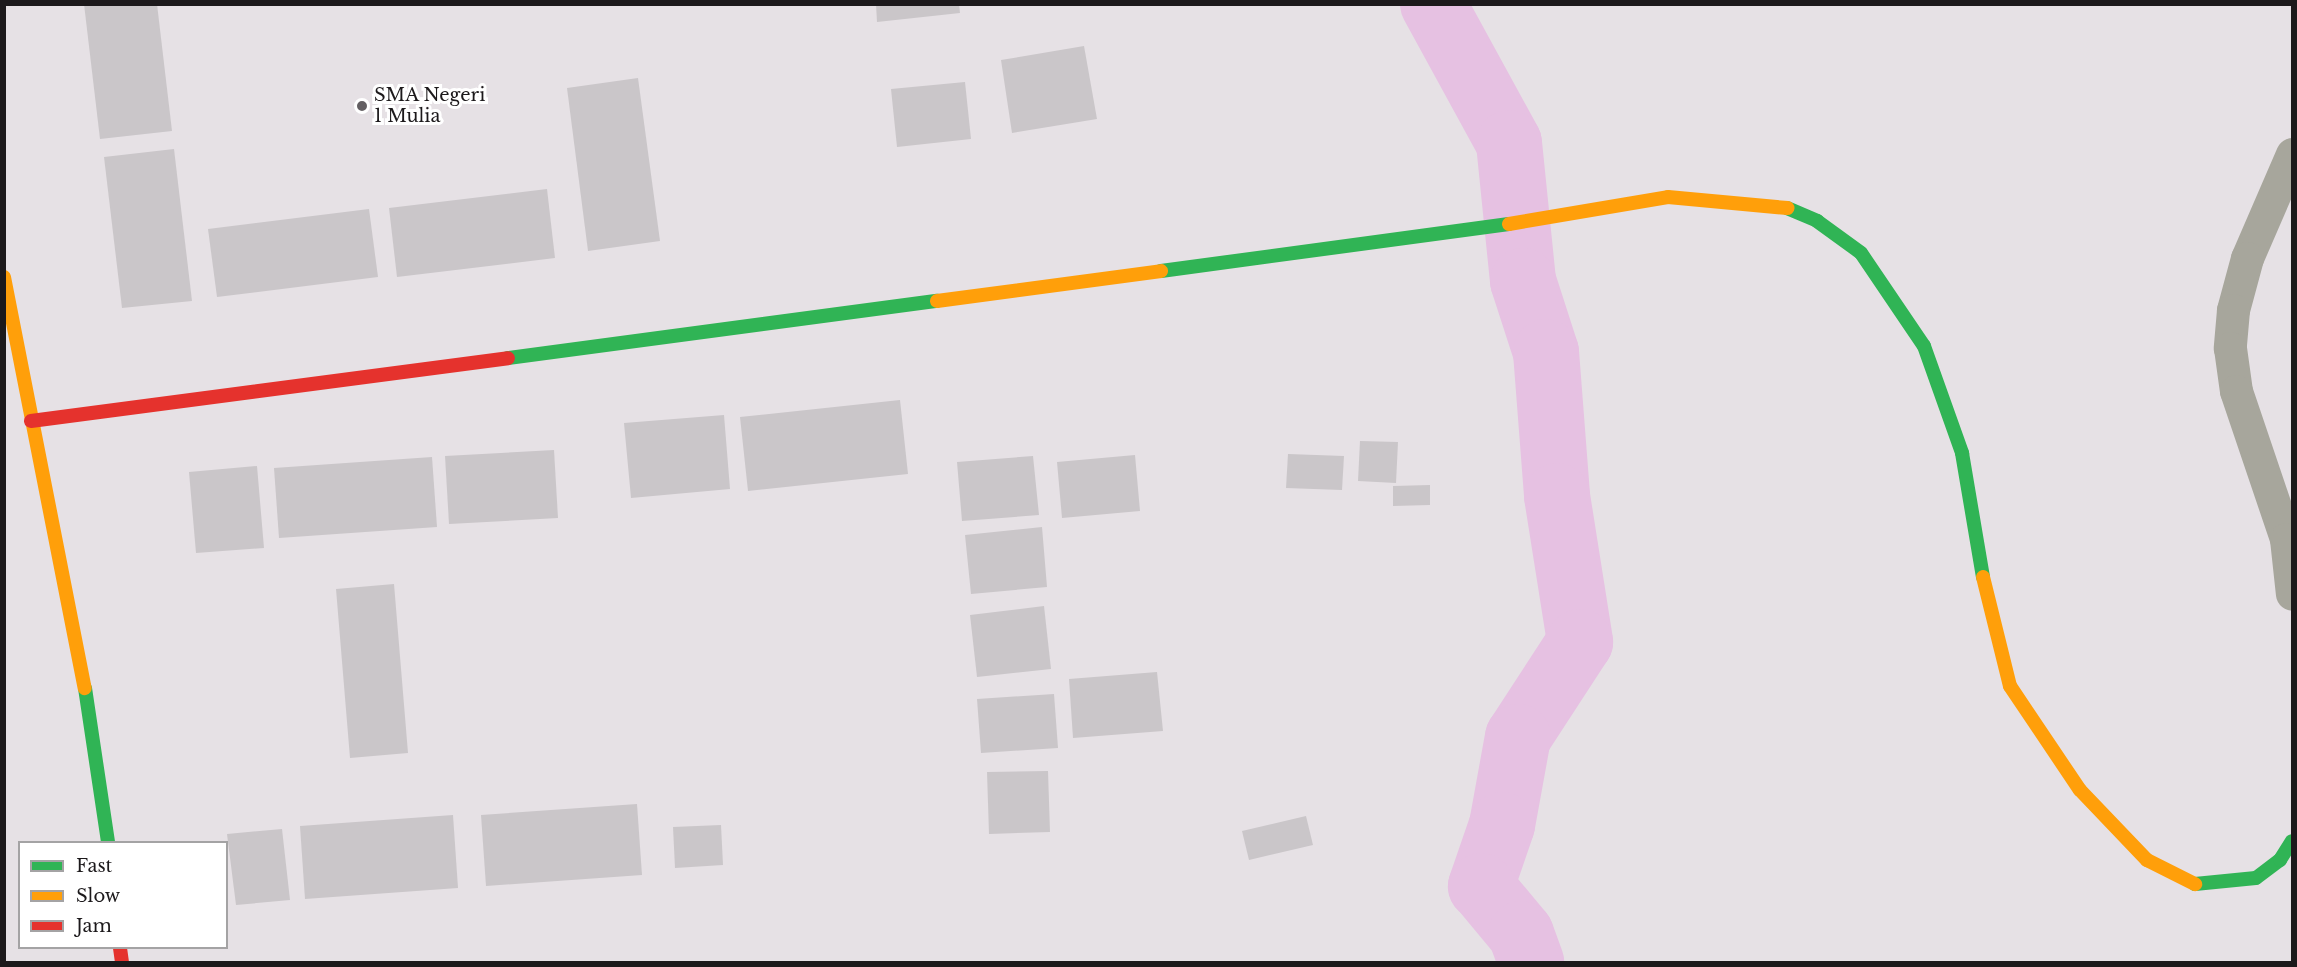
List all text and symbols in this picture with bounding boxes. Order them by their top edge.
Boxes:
place label: SMA Negeri 1 Mulia [374,85,486,128]
marker: SMA Negeri 1 Mulia [355,99,369,113]
legend [18,841,228,949]
text: Fast [76,855,112,877]
text: Slow [76,885,120,907]
text: Jam [76,915,112,937]

